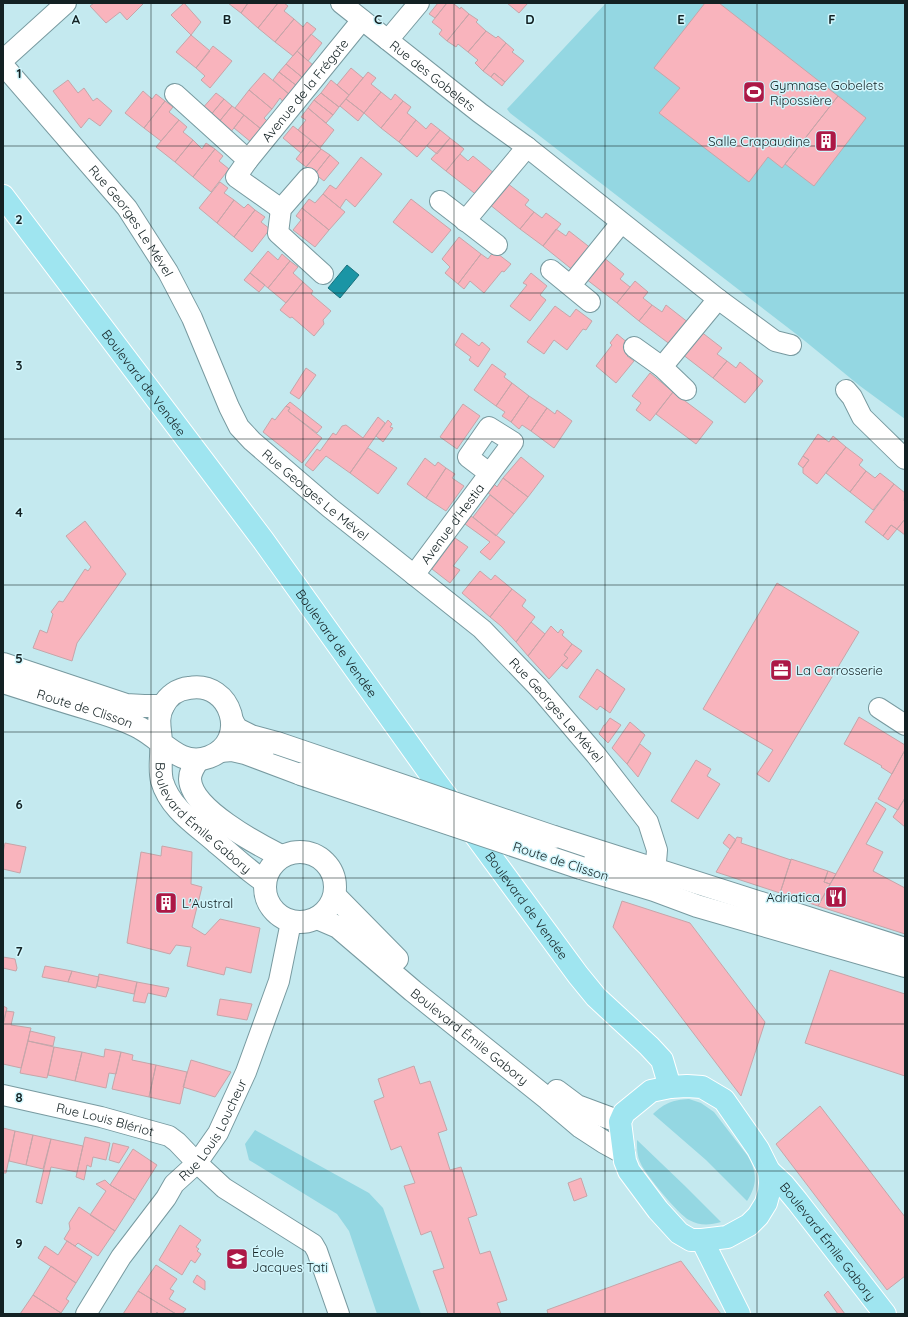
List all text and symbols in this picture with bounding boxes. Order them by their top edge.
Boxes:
text: A [72,11,81,27]
text: B [223,11,231,27]
text: C [374,11,382,27]
text: D [525,11,535,27]
text: E [677,11,685,27]
text: F [828,11,836,27]
street label: Avenue de la Frégate [258,35,352,145]
street label: Rue des Gobelets [387,37,479,114]
text: 1 [16,65,22,81]
place label: Gymnase Gobelets Ripossière [770,77,884,108]
sports icon: Gymnase Gobelets Ripossière [741,79,767,105]
building icon: Salle Crapaudine [813,128,839,154]
place label: Salle Crapaudine [708,133,810,149]
street label: Rue Georges Le Mével [85,162,177,279]
text: 2 [15,211,23,227]
street label: Boulevard de Vendée [99,326,190,439]
text: 3 [16,357,23,373]
street label: Rue Georges Le Mével [259,445,372,544]
street label: Avenue d'Hestia [417,480,487,567]
text: 4 [15,504,23,520]
street label: Boulevard de Vendée [293,586,381,700]
text: 5 [15,650,23,666]
street label: Rue Georges Le Mével [506,654,607,765]
office icon: La Carrosserie [768,657,794,683]
place label: La Carrosserie [796,662,883,678]
street label: Route de Clisson [35,685,135,731]
street label: Boulevard Émile Gabory [153,762,255,877]
text: 6 [15,796,23,812]
street label: Route de Clisson [511,838,611,884]
street label: Boulevard de Vendée [482,849,572,962]
restaurant icon: Adriatica [823,884,849,910]
place label: Adriatica [766,889,820,905]
building icon: L'Austral [153,890,179,916]
place label: L'Austral [182,895,233,911]
text: 7 [15,943,23,959]
street label: Boulevard Émile Gabory [408,985,532,1088]
street label: Rue Louis Loucheur [175,1076,250,1184]
text: 8 [15,1089,23,1105]
street label: Rue Louis Blériot [55,1099,156,1139]
street label: Boulevard Émile Gabory [777,1179,879,1304]
text: 9 [15,1235,23,1251]
place label: École Jacques Tati [252,1244,328,1275]
school or university icon: École Jacques Tati [224,1246,250,1272]

